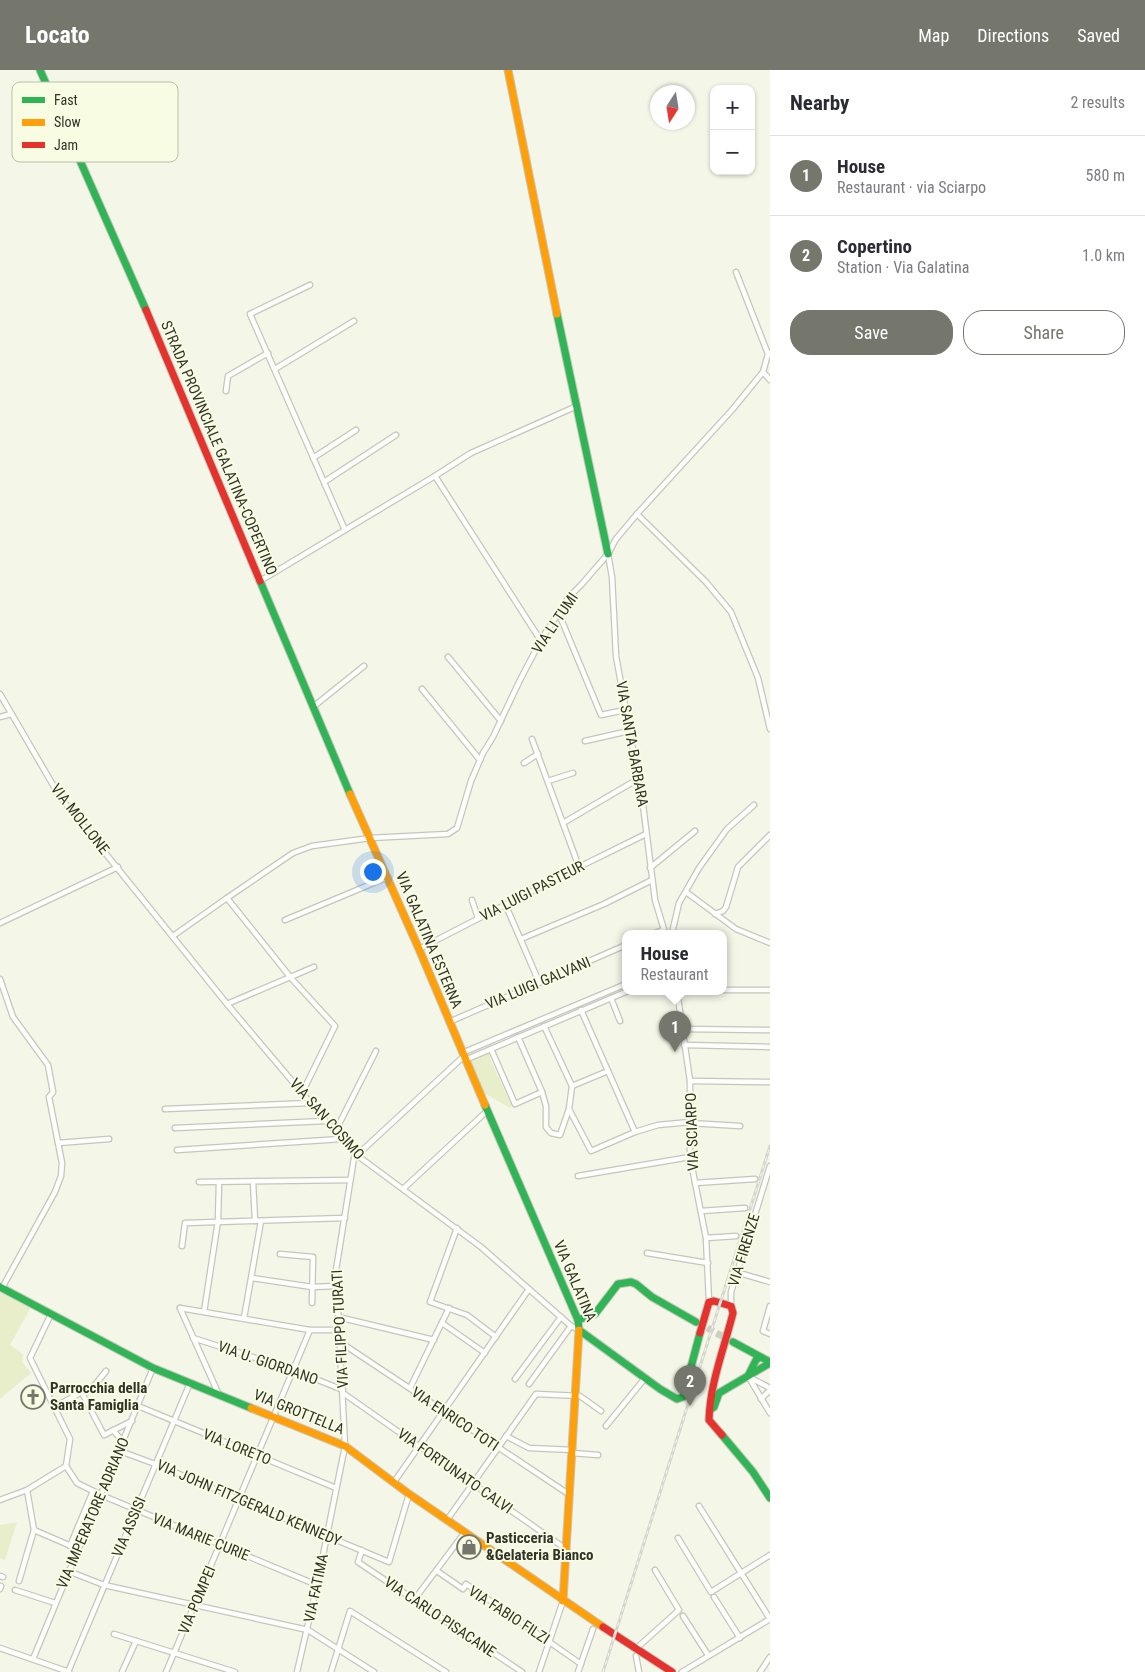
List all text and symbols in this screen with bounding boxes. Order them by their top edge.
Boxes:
text: Locato [25,21,90,49]
text: Map [918,25,949,46]
text: Directions [977,25,1049,46]
text: Saved [1077,25,1120,46]
legend [12,82,178,162]
north arrow [650,85,695,130]
map controls [710,85,755,175]
button: + [710,85,755,130]
text: Nearby [790,91,849,115]
text: Fast [54,92,78,108]
text: 2 results [1070,93,1125,112]
text: Slow [54,114,81,130]
button: − [710,130,755,175]
text: Jam [54,137,78,153]
text: House [837,155,885,178]
text: 1 [802,166,810,185]
text: 580 m [1086,166,1125,185]
text: Restaurant · via Sciarpo [837,178,986,197]
text: Copertino [837,235,912,258]
text: 2 [802,246,810,265]
text: 1.0 km [1082,246,1125,265]
text: Station · Via Galatina [837,258,969,277]
button: Save [790,310,953,355]
button: Share [963,310,1125,355]
street label: STRADA PROVINCIALE GALATINA-COPERTINO [157,318,281,578]
street label: VIA LI TUMI [528,589,582,657]
street label: VIA SANTA BARBARA [612,680,652,809]
street label: VIA MOLLONE [47,780,113,858]
street label: VIA LUIGI PASTEUR [477,857,587,925]
your location [360,859,386,885]
street label: VIA GALATINA ESTERNA [392,869,466,1011]
popup [622,930,727,995]
text: House [640,942,689,965]
street label: VIA LUIGI GALVANI [483,953,593,1013]
text: Restaurant [640,965,709,984]
pin: 1 [659,1011,691,1052]
street label: VIA SAN COSIMO [286,1075,368,1163]
street label: VIA SCIARPO [682,1092,702,1172]
street label: VIA FIRENZE [724,1211,764,1289]
street label: VIA GALATINA [550,1238,600,1325]
street label: VIA FILIPPO TURATI [328,1269,352,1389]
street label: VIA U. GIORDANO [215,1337,321,1389]
pin: 2 [674,1365,706,1406]
place label: Parrocchia della Santa Famiglia [50,1379,147,1414]
street label: VIA ENRICO TOTI [408,1383,502,1455]
church icon: Parrocchia della Santa Famiglia [20,1384,46,1410]
street label: VIA GROTTELLA [251,1386,347,1439]
street label: VIA FORTUNATO CALVI [394,1424,516,1518]
street label: VIA LORETO [200,1425,274,1469]
street label: VIA IMPERATORE ADRIANO [53,1435,133,1591]
street label: VIA JOHN FITZGERALD KENNEDY [154,1456,344,1550]
street label: VIA ASSISI [108,1494,150,1560]
street label: VIA MARIE CURIE [150,1509,252,1565]
place label: Pasticceria &Gelateria Bianco [486,1529,594,1564]
shop icon: Pasticceria &Gelateria Bianco [456,1534,482,1560]
street label: VIA FATIMA [300,1552,332,1624]
street label: VIA POMPEI [175,1563,219,1637]
street label: VIA CARLO PISACANE [381,1573,499,1661]
street label: VIA FABIO FILZI [465,1582,553,1648]

